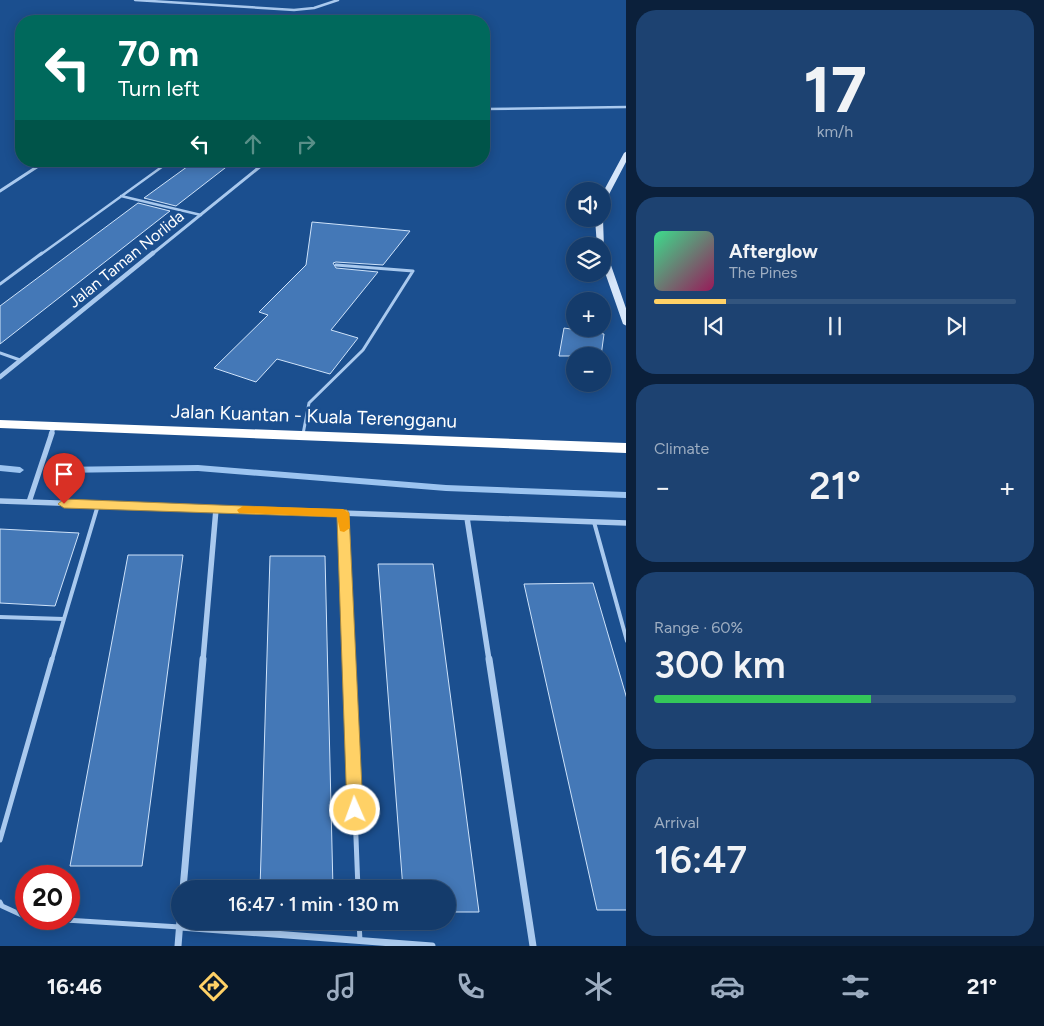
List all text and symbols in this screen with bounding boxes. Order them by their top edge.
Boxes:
text: 70 m [118,33,199,75]
icon: left [35,35,100,100]
text: 17 [803,50,867,128]
text: Turn left [118,75,200,102]
text: km/h [817,122,853,141]
icon: left [186,130,214,158]
icon: ahead [239,130,267,158]
icon: right [292,130,320,158]
map controls [566,182,611,392]
button: sound [566,182,611,227]
street label: Jalan Taman Norlida [64,206,188,312]
button: layers [566,237,611,282]
text: Afterglow [729,240,818,263]
text: The Pines [729,263,798,282]
button: + [566,292,611,337]
icon: previous [700,312,728,340]
icon: pause [821,312,849,340]
icon: next [942,312,970,340]
button: − [566,347,611,392]
street label: Jalan Kuantan - Kuala Terengganu [170,400,458,432]
text: Climate [654,439,709,458]
pin [43,453,85,504]
icon: arrive [50,460,78,488]
text: 21° [809,463,861,509]
text: − [654,470,671,504]
text: + [999,470,1016,504]
text: Range · 60% [654,618,743,637]
text: 300 km [654,642,786,688]
position arrow [328,783,380,835]
text: Arrival [654,813,699,832]
text: 16:47 [654,837,747,883]
speed limit sign: 20 [15,865,80,930]
text: 16:47 · 1 min · 130 m [228,893,399,916]
icon: directions [196,969,231,1004]
icon: music [324,969,359,1004]
icon: phone [453,969,488,1004]
icon: climate [581,969,616,1004]
icon: car [710,969,745,1004]
icon: filters [838,969,873,1004]
text: 16:46 [47,973,102,1000]
text: 21° [967,973,997,1000]

